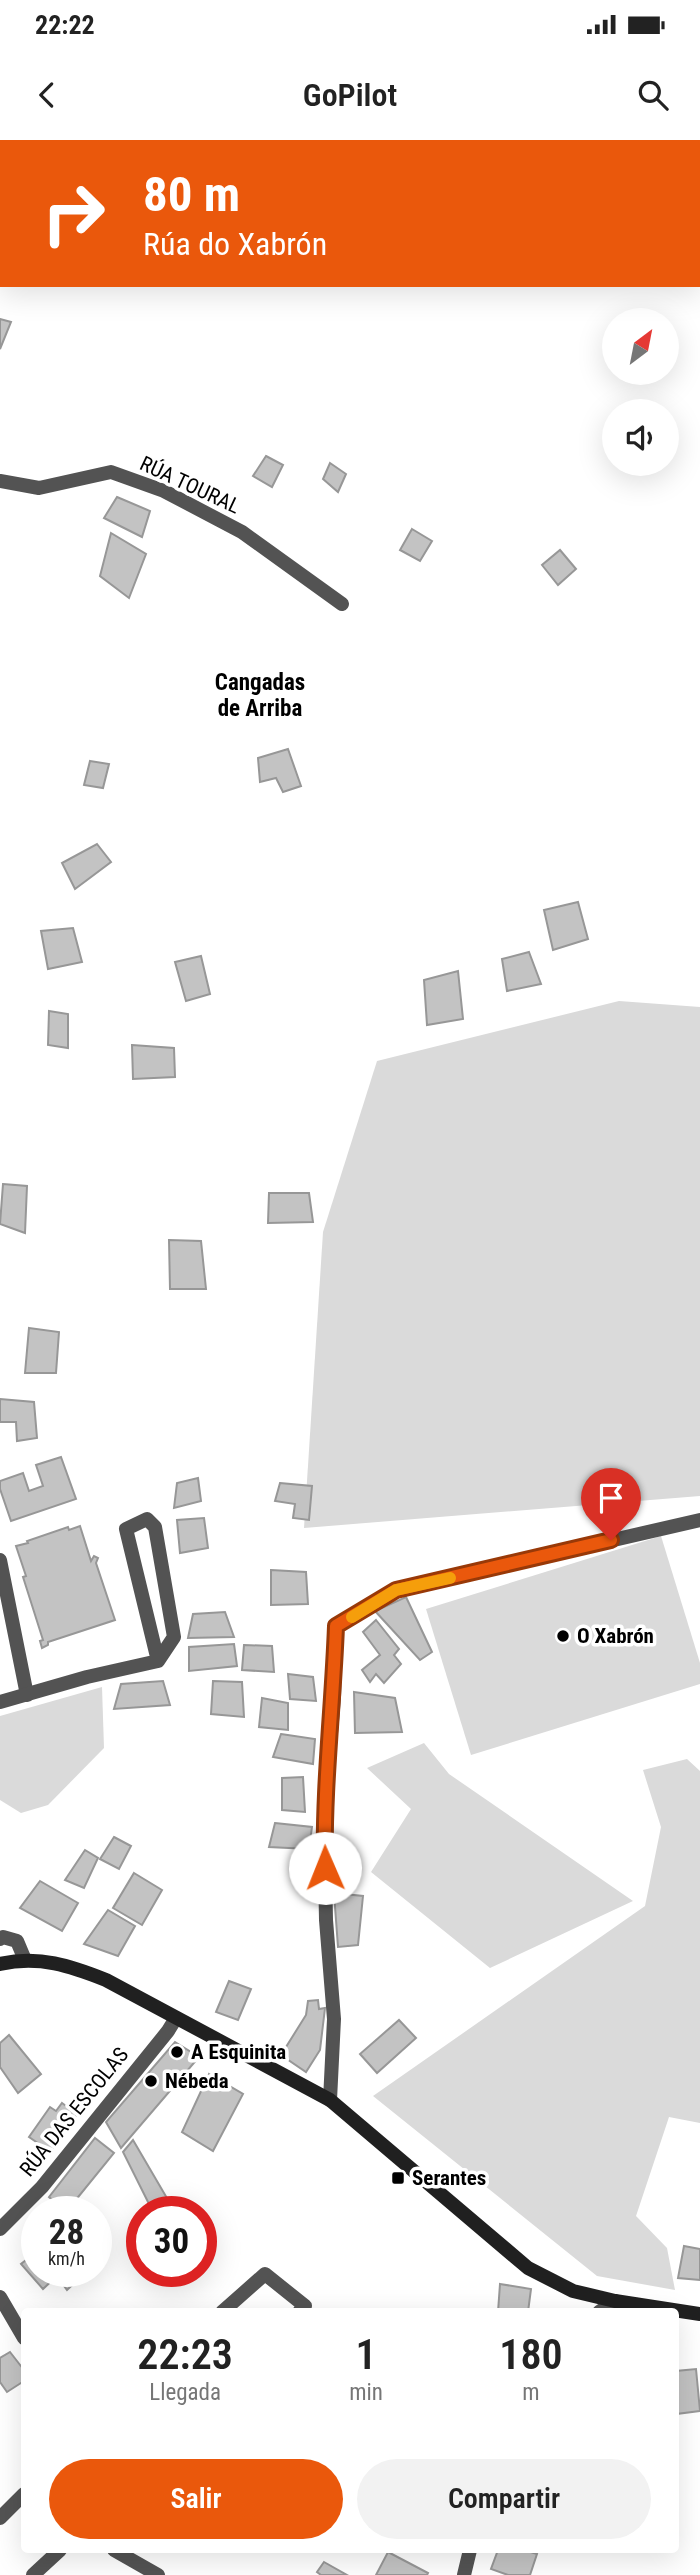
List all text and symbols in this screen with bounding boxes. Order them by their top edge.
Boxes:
text: 22:22 [35,10,95,40]
icon: back [28,76,66,114]
text: GoPilot [303,76,397,114]
icon: search [634,76,672,114]
text: 80 m [143,166,240,223]
icon: right [28,168,119,259]
text: Rúa do Xabrón [143,225,327,263]
north arrow [602,308,679,385]
map controls [602,308,679,476]
button: sound [602,399,679,476]
street label: RÚA TOURAL [136,451,244,519]
district label: Cangadas de Arriba [215,669,305,722]
pin [581,1468,641,1540]
icon: arrive [592,1479,630,1517]
place label: O Xabrón [577,1624,654,1648]
marker: O Xabrón [555,1628,571,1644]
position arrow [288,1831,362,1905]
place label: A Esquinita [191,2040,286,2064]
street label: RÚA DAS ESCOLAS [15,2043,133,2181]
marker: A Esquinita [169,2044,185,2060]
place label: Nébeda [165,2069,229,2093]
marker: Nébeda [143,2073,159,2089]
place label: Serantes [412,2166,486,2190]
marker: Serantes [390,2170,406,2186]
speed limit sign: 30 [126,2196,217,2287]
text: 28 [49,2212,84,2253]
text: km/h [48,2248,85,2269]
text: 22:23 [137,2330,233,2379]
text: 1 [356,2330,377,2379]
text: 180 [499,2330,563,2379]
text: Llegada [149,2379,221,2406]
text: min [349,2379,383,2406]
text: m [522,2379,540,2406]
button: Salir [49,2459,343,2539]
button: Compartir [357,2459,651,2539]

